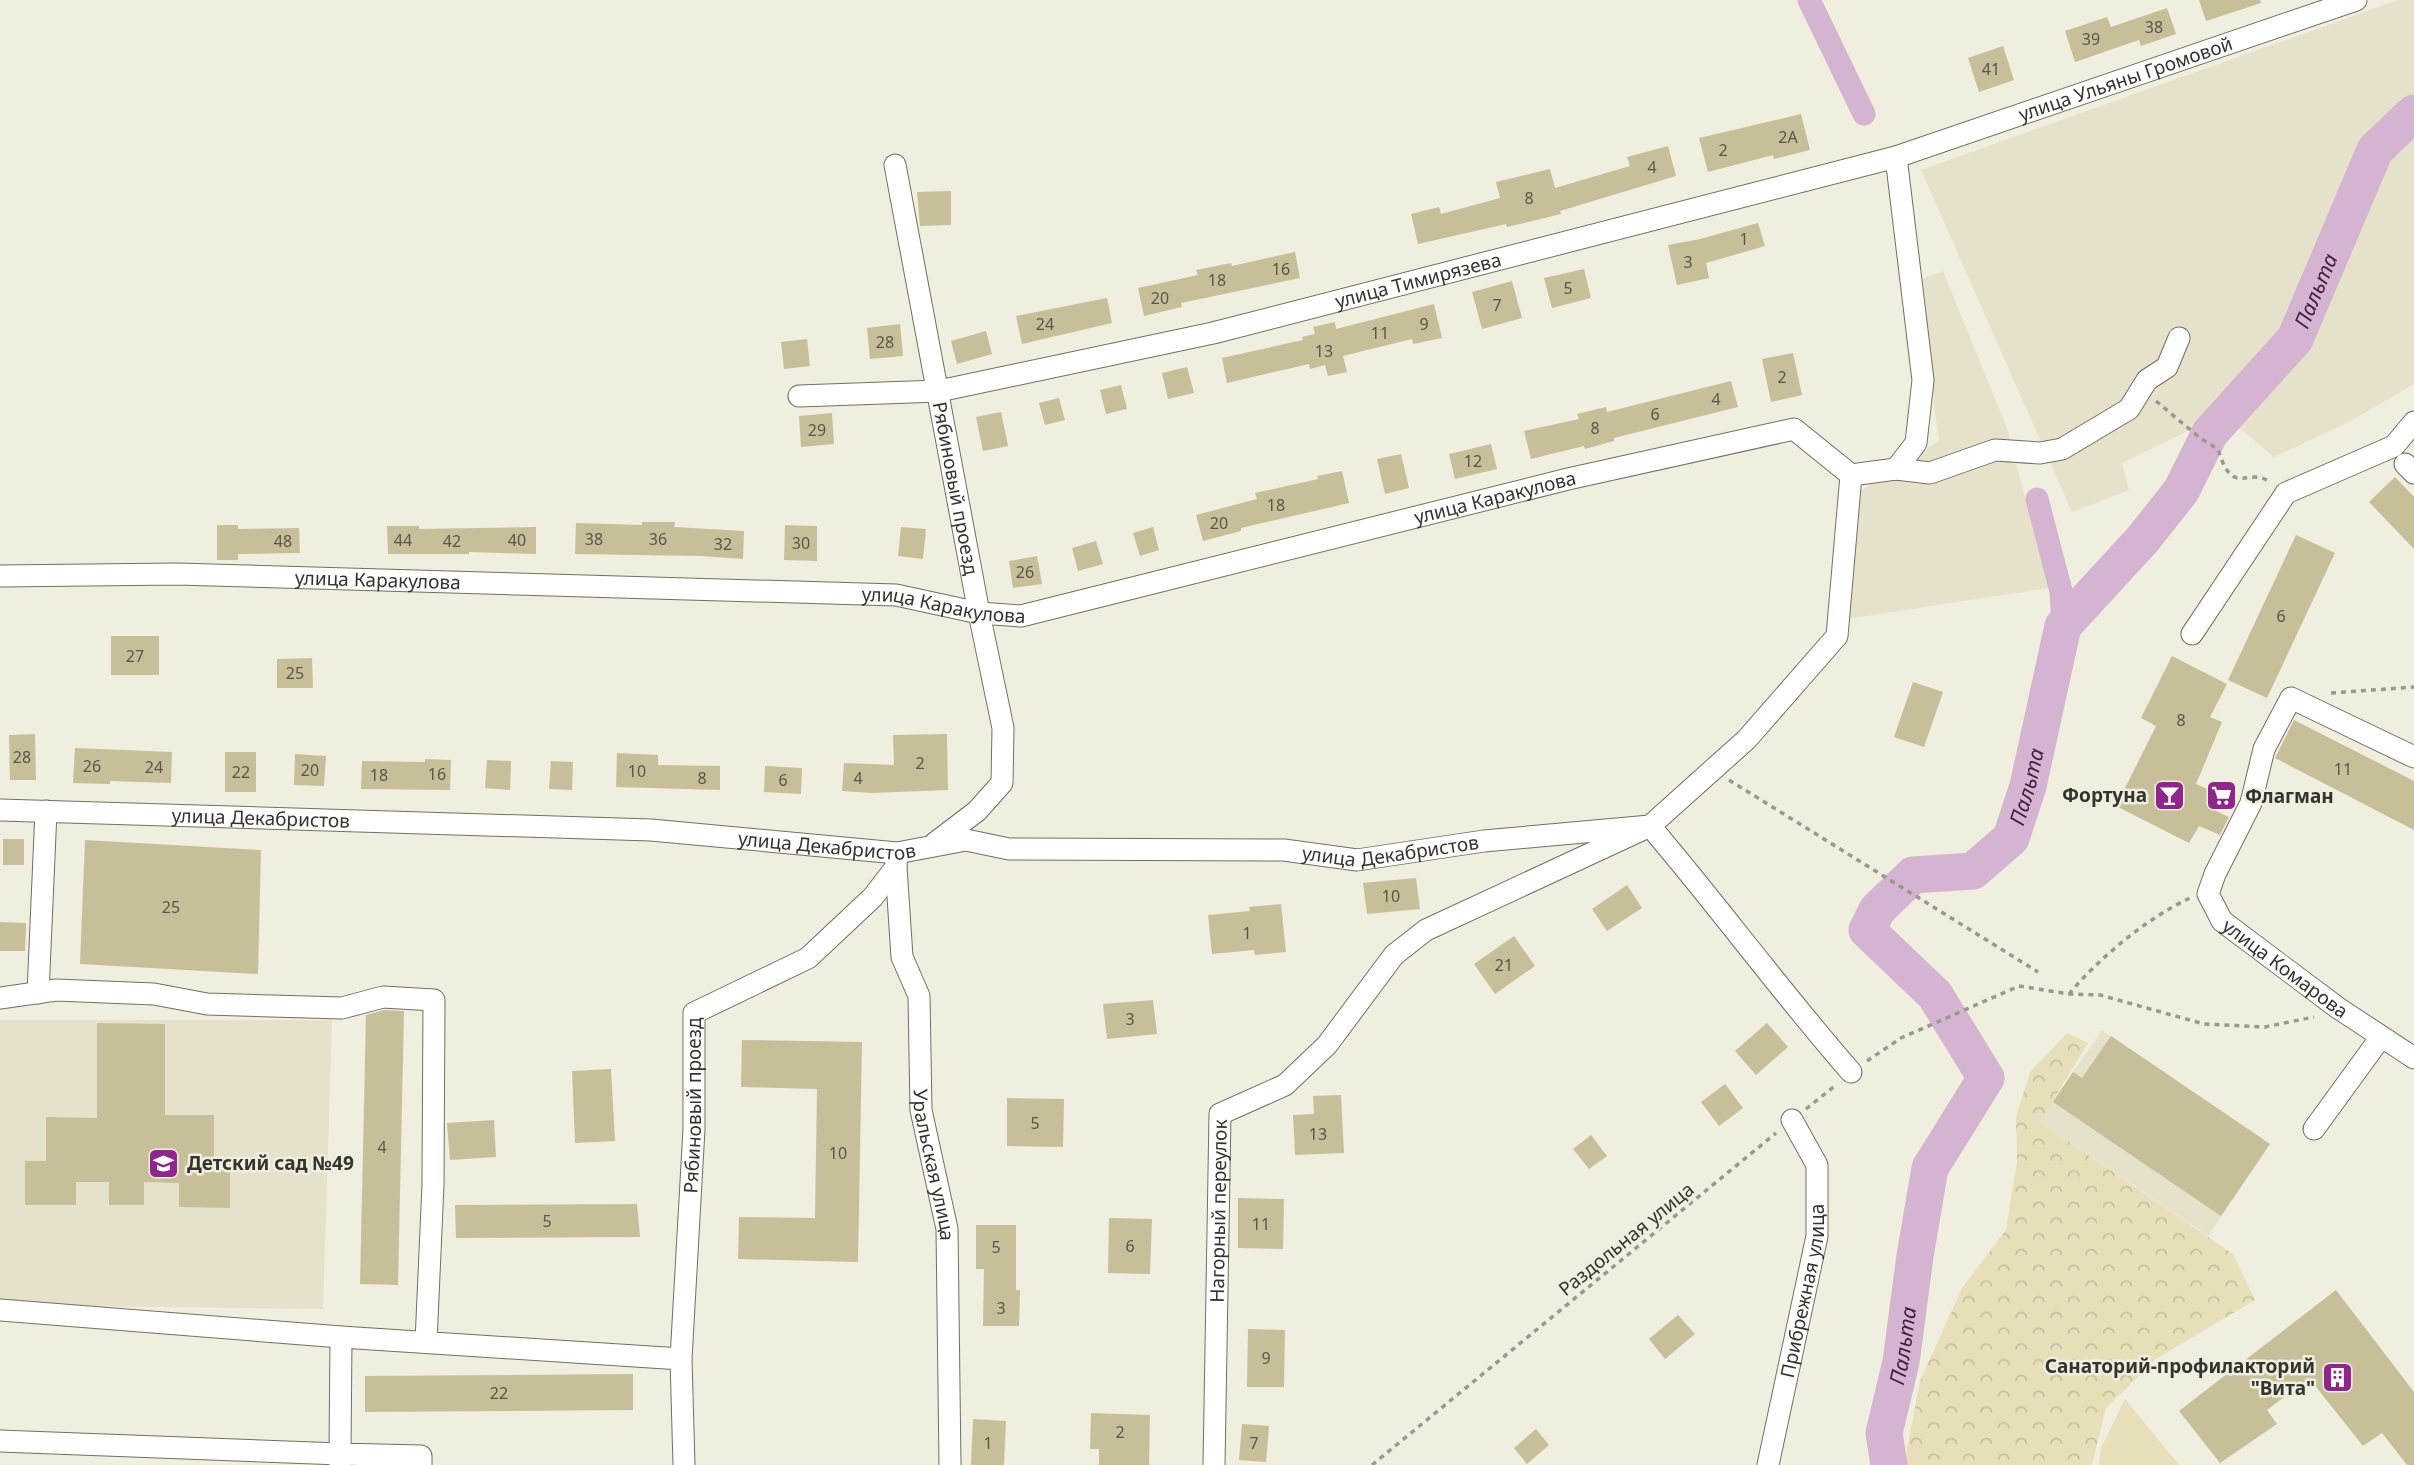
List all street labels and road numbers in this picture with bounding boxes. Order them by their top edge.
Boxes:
street label: улица Ульяны Громовой [2015,30,2236,127]
street label: улица Тимирязева [1332,246,1504,314]
street label: Рябиновый проезд [927,399,985,578]
street label: улица Каракулова [1411,465,1578,530]
street label: улица Каракулова [295,564,461,595]
street label: улица Каракулова [861,581,1026,629]
street label: улица Декабристов [171,802,350,834]
street label: улица Декабристов [737,825,918,866]
street label: улица Декабристов [1300,829,1481,873]
street label: улица Комарова [2217,913,2353,1024]
street label: Рябиновый проезд [677,1017,707,1194]
street label: Уральская улица [908,1089,960,1241]
street label: Нагорный переулок [1204,1119,1233,1303]
street label: Раздольная улица [1553,1176,1699,1302]
street label: Прибрежная улица [1774,1204,1830,1380]

